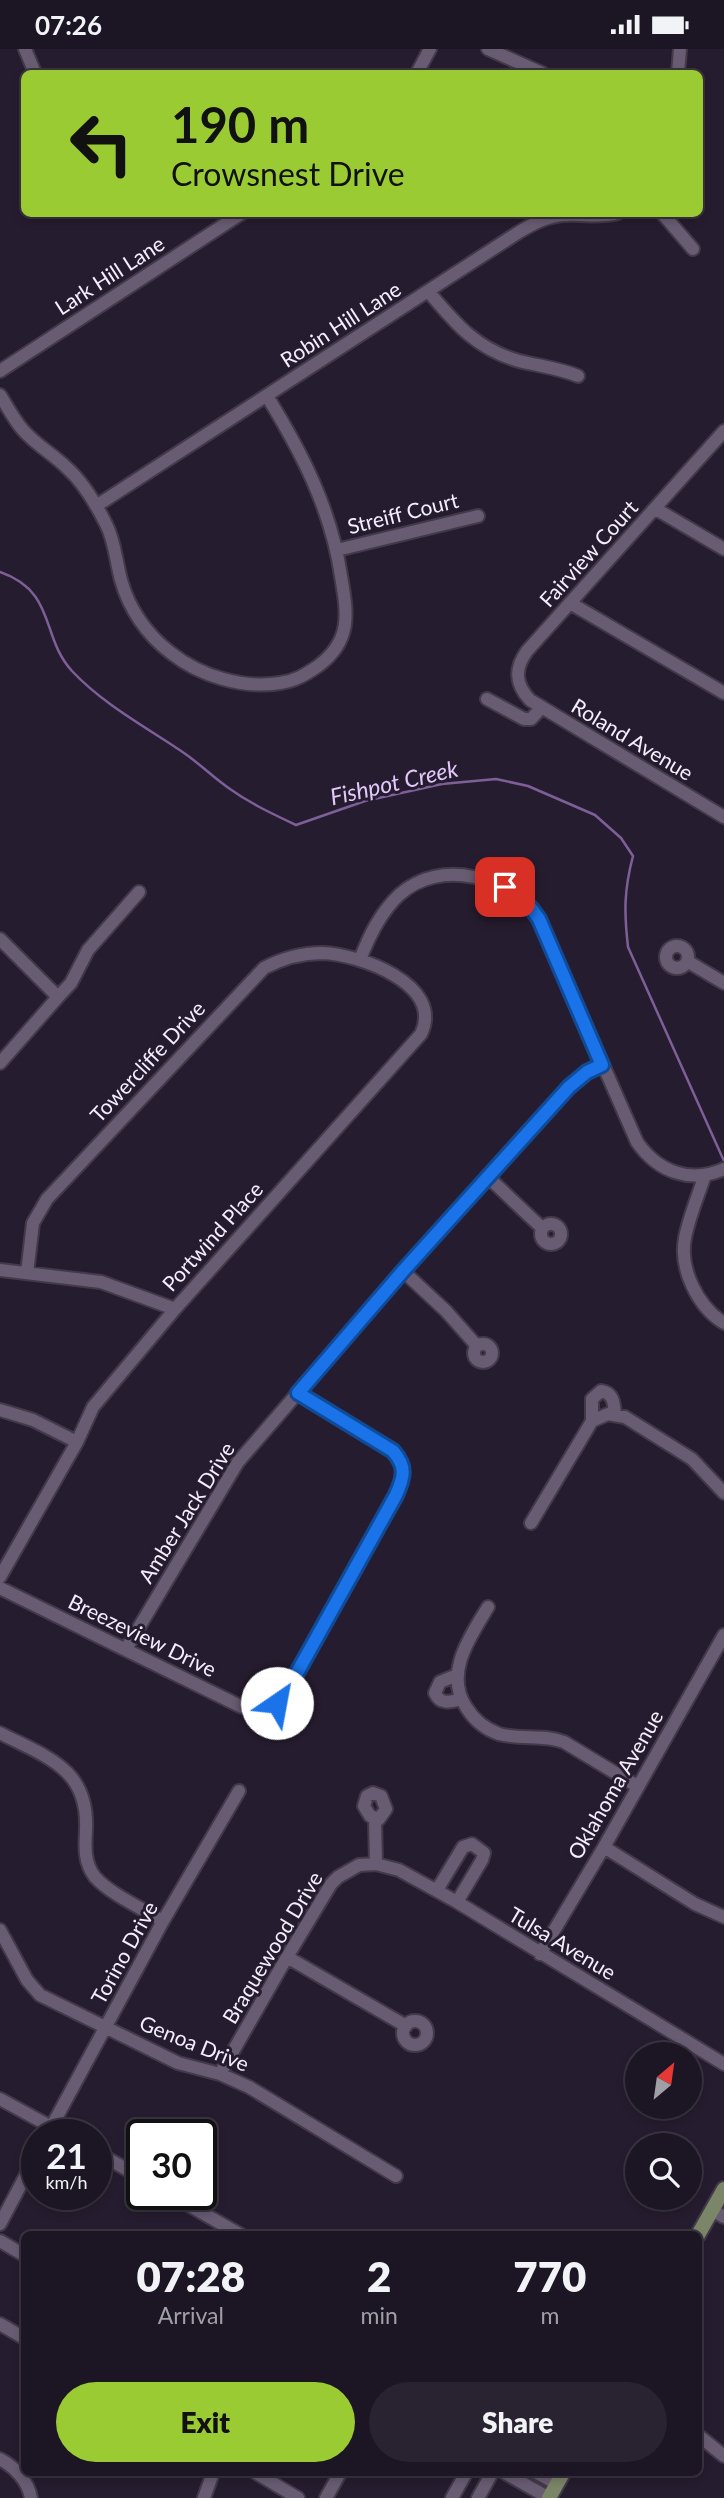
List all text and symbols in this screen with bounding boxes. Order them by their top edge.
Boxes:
text: 07:26 [35,9,102,41]
text: 190 m [171,95,309,153]
icon: left [56,98,147,189]
text: Crowsnest Drive [171,154,405,193]
street label: Lark Hill Lane [50,230,168,319]
street label: Robin Hill Lane [275,276,405,372]
street label: Streiff Court [345,487,461,538]
street label: Fairview Court [534,494,642,611]
street label: Roland Avenue [567,693,698,785]
water label: Fishpot Creek [327,753,462,810]
pin [475,857,535,917]
icon: arrive [486,868,524,906]
street label: Towercliffe Drive [84,995,209,1127]
street label: Portwind Place [156,1176,267,1296]
street label: Amber Jack Drive [132,1437,239,1587]
street label: Breezeview Drive [65,1588,221,1681]
position arrow [240,1666,314,1740]
street label: Oklahoma Avenue [562,1705,668,1863]
street label: Braquewood Drive [216,1867,327,2028]
street label: Torino Drive [85,1897,162,2008]
street label: Tulsa Avenue [505,1901,621,1984]
street label: Genoa Drive [136,2009,253,2076]
north arrow [625,2042,702,2119]
map controls [625,2042,702,2210]
speed limit sign: 30 [126,2119,217,2210]
button: search [625,2133,702,2210]
text: 21 [46,2134,87,2176]
text: km/h [45,2171,88,2193]
text: 07:28 [137,2251,245,2301]
text: 2 [367,2251,391,2301]
text: 770 [513,2251,586,2301]
text: Arrival [158,2301,224,2329]
text: min [361,2301,398,2329]
text: m [540,2301,559,2329]
button: Exit [56,2382,355,2462]
button: Share [369,2382,667,2462]

